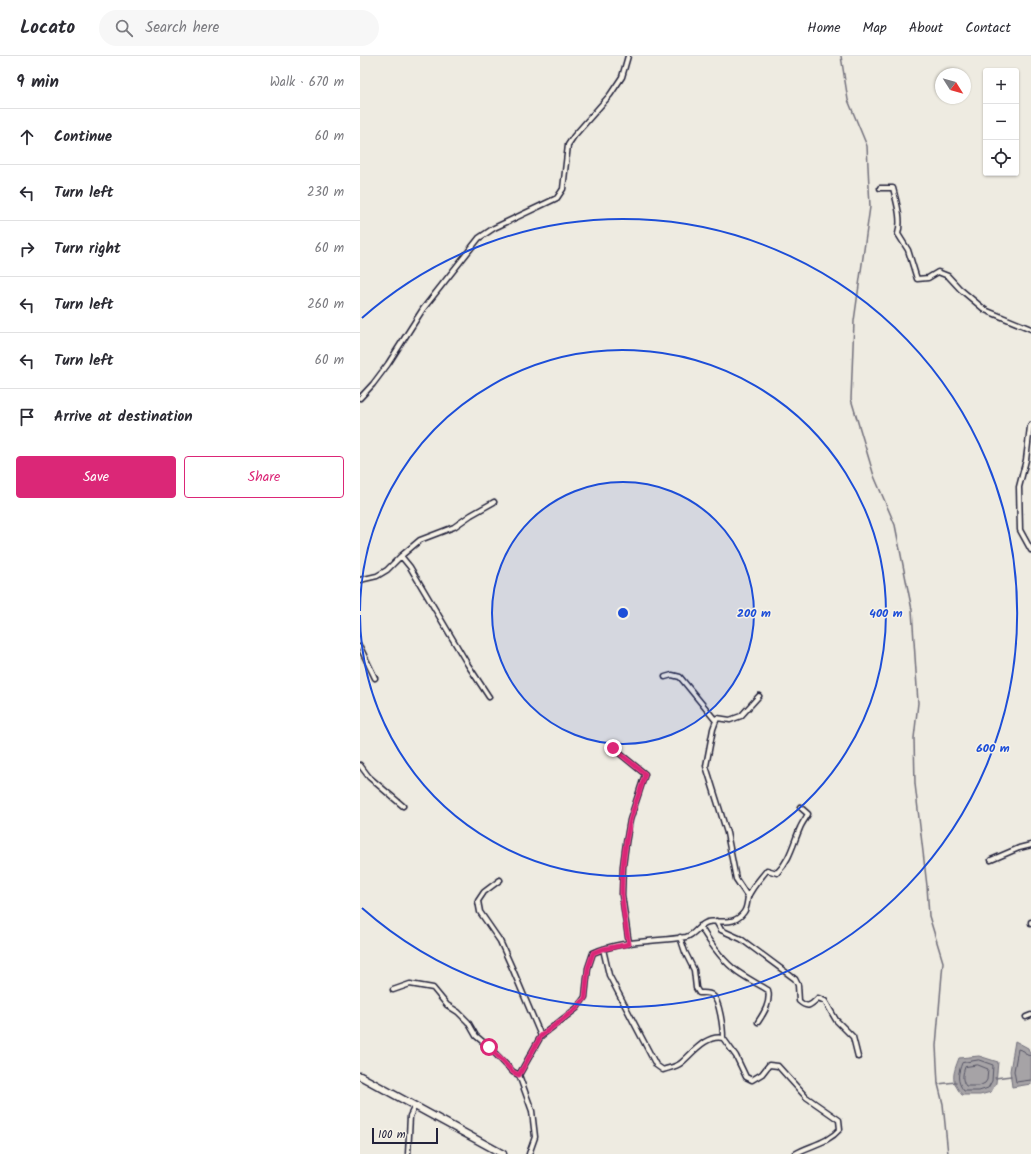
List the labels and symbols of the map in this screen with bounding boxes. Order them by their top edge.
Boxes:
north arrow [935,68,971,104]
text: 200 m [737,604,771,623]
text: 400 m [869,604,903,623]
centre of rings [616,606,630,620]
route end [604,739,622,757]
text: 600 m [976,739,1010,758]
route start [480,1038,498,1056]
scale bar [372,1126,438,1145]

